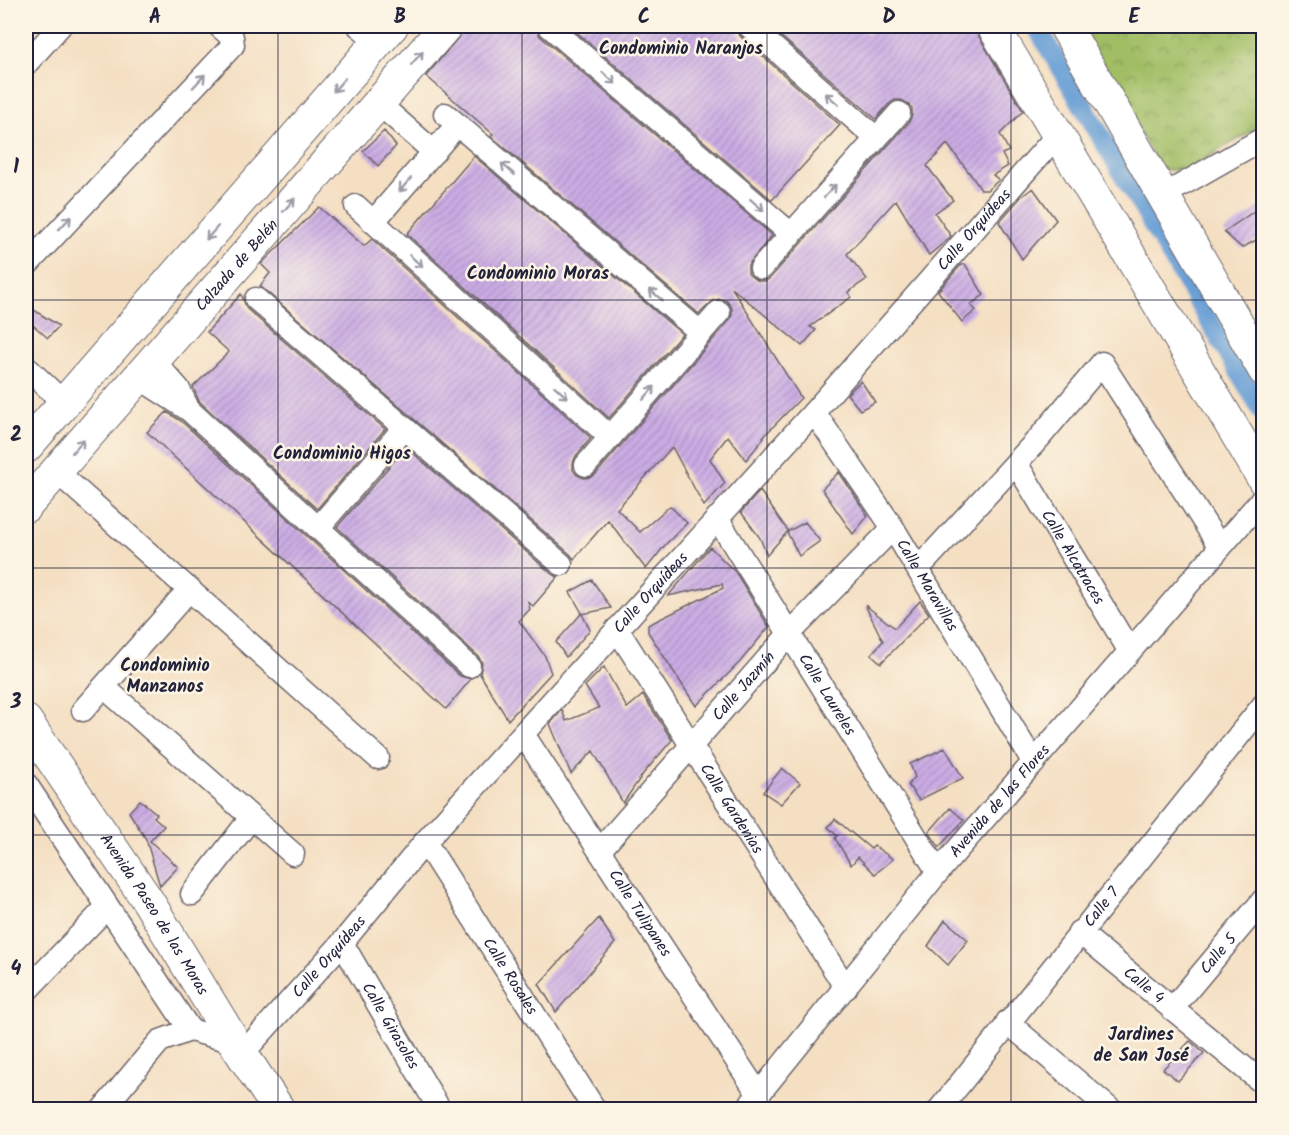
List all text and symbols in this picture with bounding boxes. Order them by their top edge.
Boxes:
text: A [149,2,161,34]
text: B [394,2,406,34]
text: C [638,2,650,34]
text: D [882,2,896,34]
text: E [1128,2,1140,34]
district label: Condominio Naranjos [599,35,764,64]
one-way arrow [411,50,424,66]
one-way arrow [601,70,617,84]
one-way arrow [192,73,206,88]
one-way arrow [332,78,346,93]
one-way arrow [825,92,840,106]
text: 1 [13,152,19,184]
one-way arrow [500,162,516,175]
one-way arrow [398,177,412,192]
street label: Calle Orquídeas [931,183,1017,277]
one-way arrow [823,184,837,199]
one-way arrow [282,198,296,213]
one-way arrow [749,198,764,212]
street label: Calzada de Belén [189,213,284,317]
one-way arrow [58,216,73,231]
one-way arrow [205,225,219,240]
one-way arrow [409,254,424,268]
district label: Condominio Moras [467,260,610,289]
one-way arrow [648,289,664,302]
one-way arrow [553,385,568,399]
one-way arrow [642,385,655,401]
text: 2 [10,420,22,452]
one-way arrow [71,439,85,454]
district label: Condominio Higos [273,440,412,469]
street label: Calle Alcatraces [1035,505,1111,610]
street label: Calle Maravillas [890,534,965,636]
street label: Calle Orquídeas [607,546,694,639]
street label: Calle Jazmín [706,645,781,726]
street label: Calle Laureles [792,648,862,741]
district label: Condominio Manzanos [120,652,210,702]
text: 3 [10,687,22,719]
street label: Avenida de las Flores [943,739,1056,863]
street label: Calle Gardenias [693,758,770,859]
street label: Avenida Paseo de las Moras [93,828,215,1000]
street label: Calle Tulipanes [602,864,678,962]
street label: Calle 7 [1077,881,1126,933]
street label: Calle Orquídeas [286,910,372,1004]
street label: Calle 5 [1193,927,1244,980]
street label: Calle Rosales [476,933,544,1020]
text: 4 [11,954,22,986]
street label: Calle 4 [1118,961,1170,1010]
street label: Calle Girasoles [355,978,426,1074]
district label: Jardines de San José [1094,1021,1189,1071]

